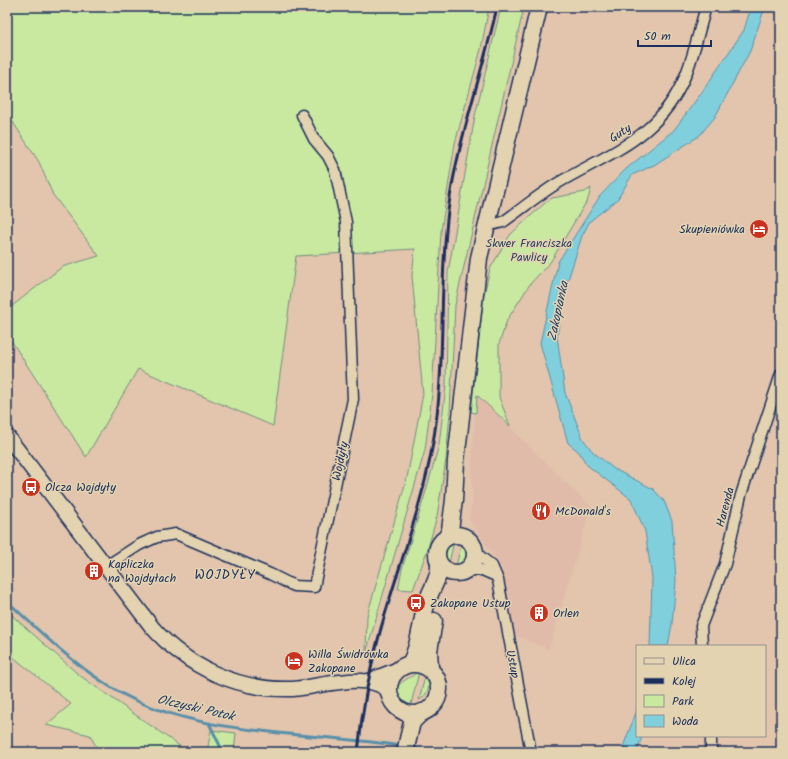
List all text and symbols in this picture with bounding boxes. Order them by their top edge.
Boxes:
scale bar [638,22,711,48]
text: 50 m [644,27,671,46]
street label: Guty [605,119,636,148]
hotel icon: Skupieniówka [748,218,770,240]
place label: Skupieniówka [679,220,745,239]
park label: Skwer Franciszka Pawlicy [486,234,573,267]
water label: Zakopianka [542,279,575,343]
street label: Wojdyły [327,439,354,482]
bus stop icon: Olcza Wojdyły [20,476,42,498]
place label: Olcza Wojdyły [45,478,116,497]
street label: Harenda [711,484,740,529]
restaurant icon: McDonald's [530,500,552,522]
place label: McDonald's [555,502,611,521]
place label: Kapliczka na Wojdyłach [108,555,176,588]
building icon: Kapliczka na Wojdyłach [83,560,105,582]
district label: WOJDYŁY [194,565,256,586]
bus stop icon: Zakopane Ustup [405,592,427,614]
place label: Zakopane Ustup [430,594,511,613]
building icon: Orlen [528,602,550,624]
place label: Orlen [553,604,579,623]
place label: Willa Świdrówka Zakopane [308,645,389,678]
legend [636,645,766,737]
street label: Ustup [500,648,525,680]
hotel icon: Willa Świdrówka Zakopane [283,650,305,672]
text: Ulica [672,652,696,671]
text: Kolej [672,672,697,691]
water label: Olczyski Potok [155,689,238,728]
text: Park [672,692,694,711]
text: Woda [672,712,699,731]

